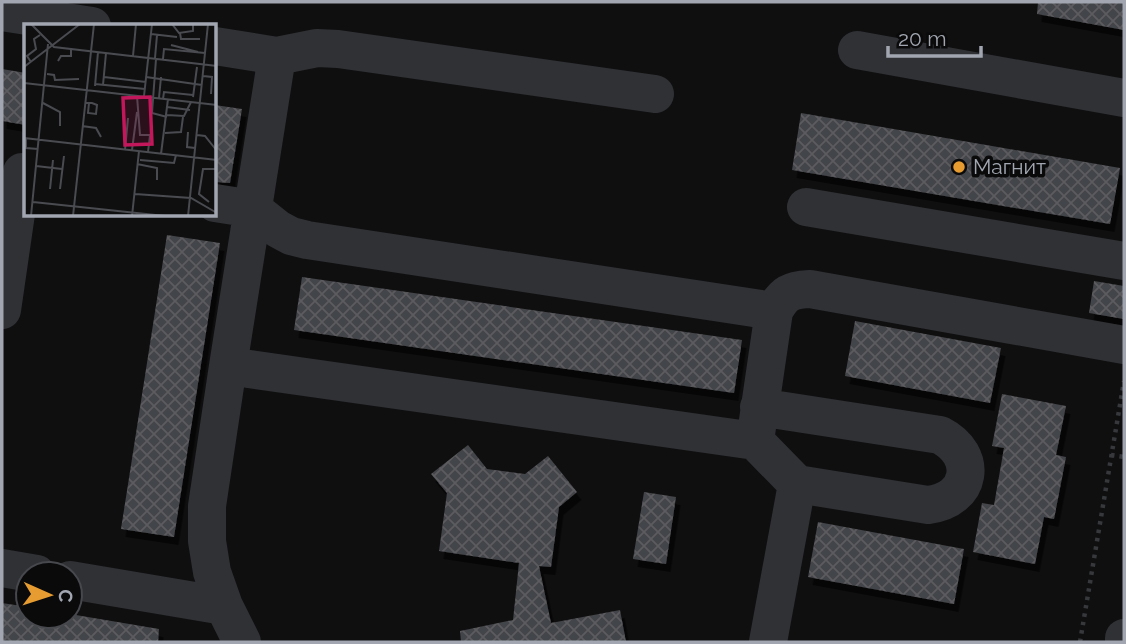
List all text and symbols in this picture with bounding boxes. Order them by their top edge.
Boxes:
scale bar [888,14,981,58]
inset map [24,24,217,217]
text: 20 m [898,26,946,51]
place label: Магнит [973,154,1046,179]
marker: Магнит [951,159,967,175]
north arrow [14,560,84,630]
text: С [55,589,77,603]

